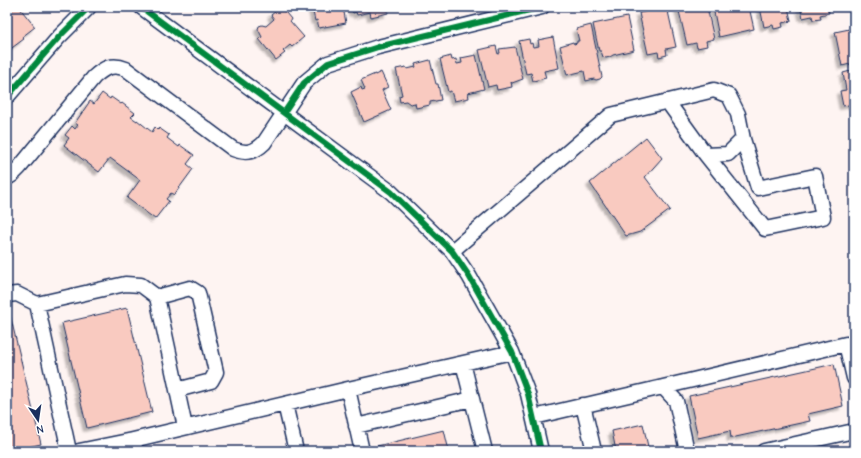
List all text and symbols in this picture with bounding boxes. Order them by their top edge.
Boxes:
north arrow [18,400,58,440]
text: N [35,422,45,436]

